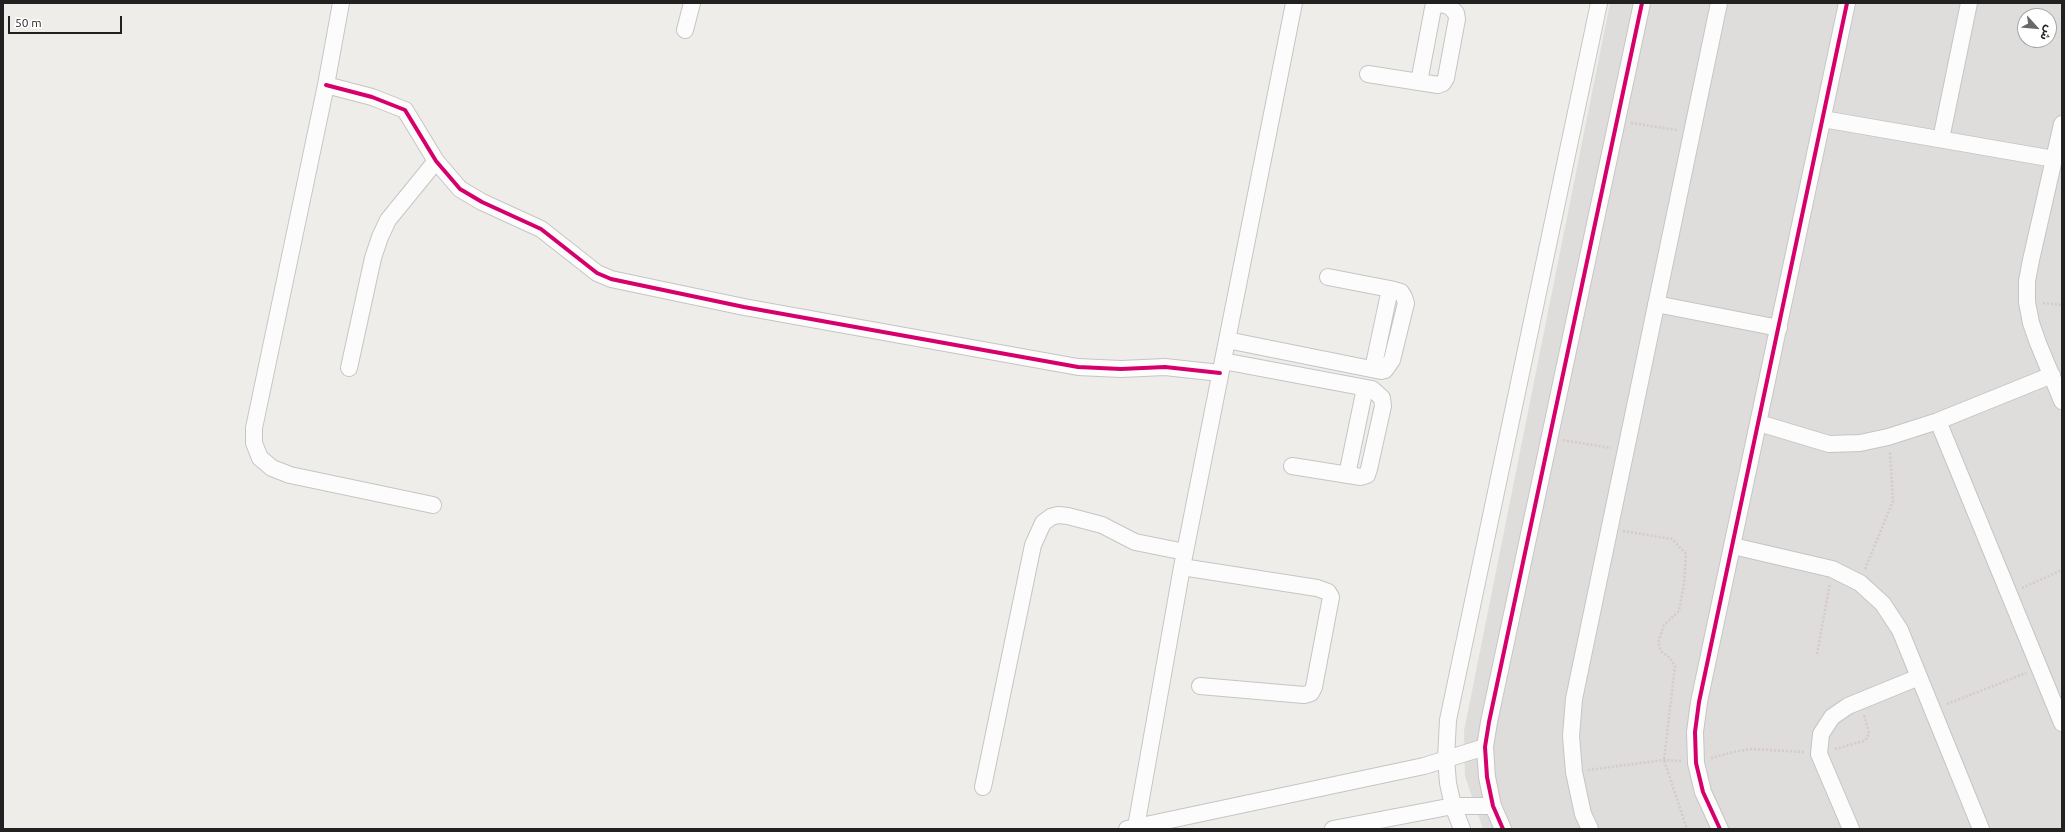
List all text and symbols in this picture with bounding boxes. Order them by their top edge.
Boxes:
scale bar [10,8,124,34]
north arrow [2017,8,2057,48]
text: 50 m [15,16,42,29]
text: ش [2038,24,2056,42]

